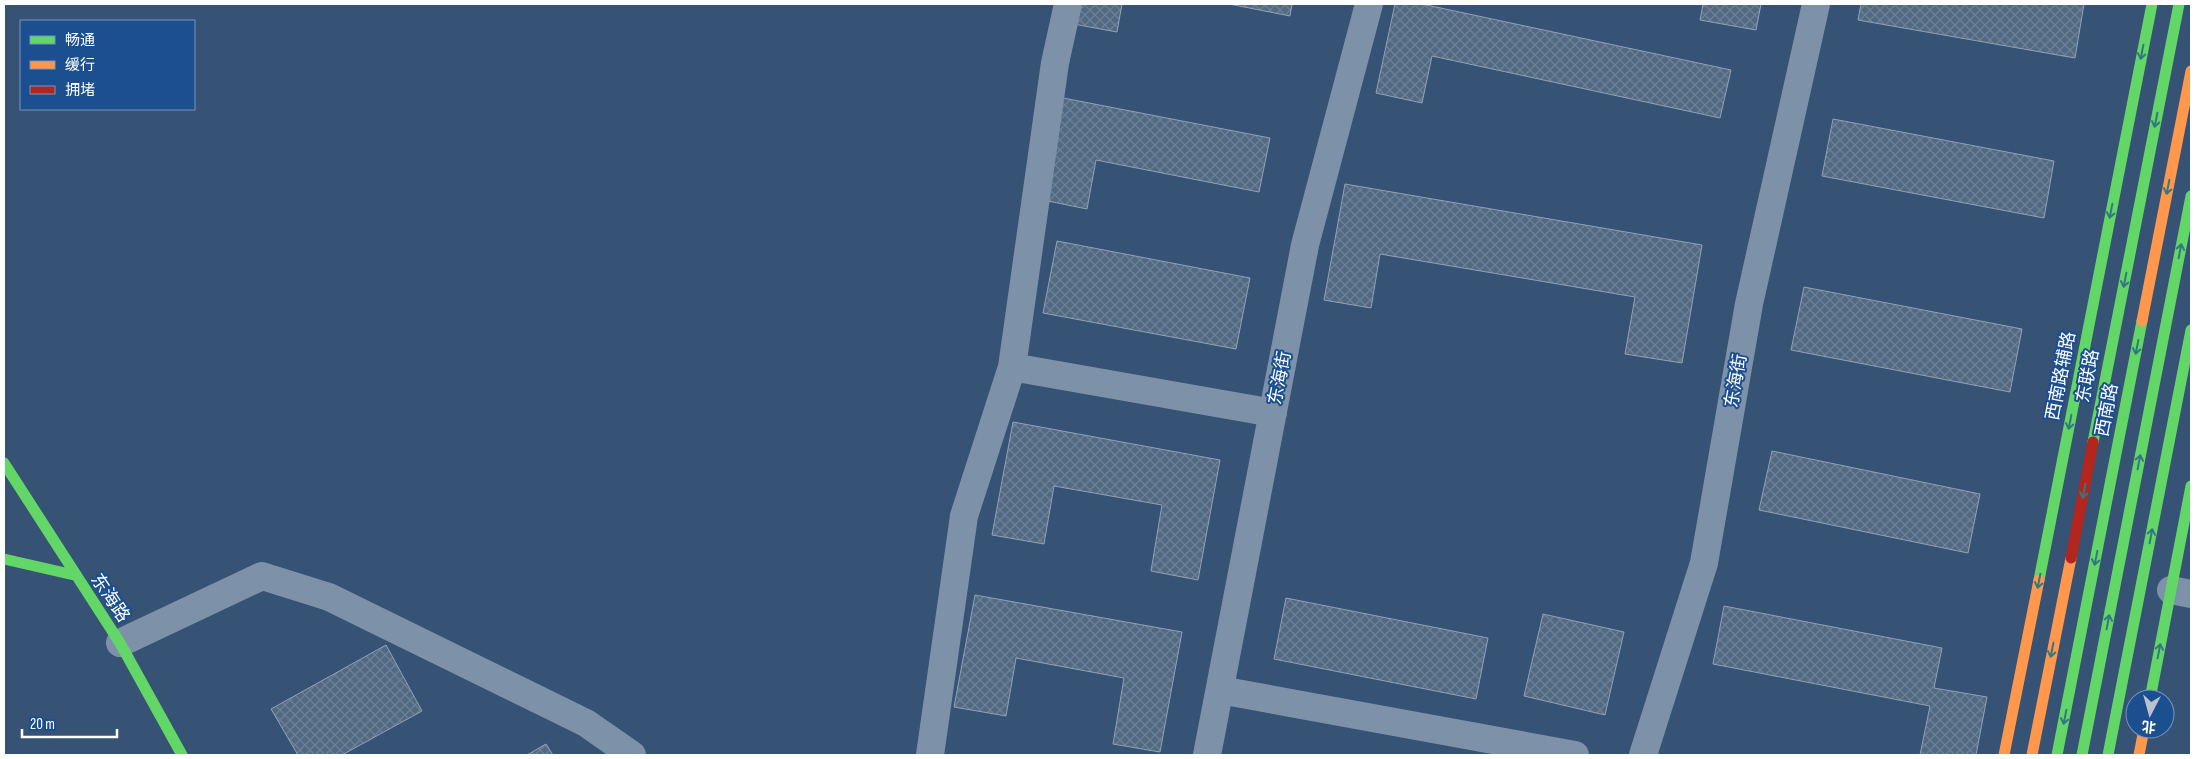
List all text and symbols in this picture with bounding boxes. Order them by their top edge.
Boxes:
legend [20,20,195,110]
text: 畅通 [65,31,95,50]
one-way arrow [2137,43,2147,59]
text: 缓行 [65,56,95,75]
text: 拥堵 [65,81,95,100]
one-way arrow [2151,112,2161,128]
one-way arrow [2163,179,2173,195]
one-way arrow [2106,203,2115,219]
one-way arrow [2176,243,2186,259]
one-way arrow [2120,271,2129,287]
street label: 西南路辅路 [2042,330,2080,422]
one-way arrow [2132,338,2142,354]
street label: 东联路 [2073,347,2103,405]
street label: 东海街 [1265,349,1295,407]
street label: 东海街 [1721,353,1751,409]
street label: 西南路 [2092,381,2122,439]
one-way arrow [2064,414,2074,430]
one-way arrow [2135,454,2145,470]
one-way arrow [2078,482,2088,498]
one-way arrow [2147,528,2156,544]
one-way arrow [2091,549,2100,565]
street label: 东海路 [86,570,134,626]
one-way arrow [2033,573,2043,589]
one-way arrow [2104,614,2114,630]
one-way arrow [2047,642,2057,658]
one-way arrow [2155,644,2164,660]
north arrow [2125,689,2175,739]
scale bar [22,706,118,738]
one-way arrow [2059,709,2069,725]
text: 20 m [30,715,55,734]
text: 北 [2141,717,2157,736]

